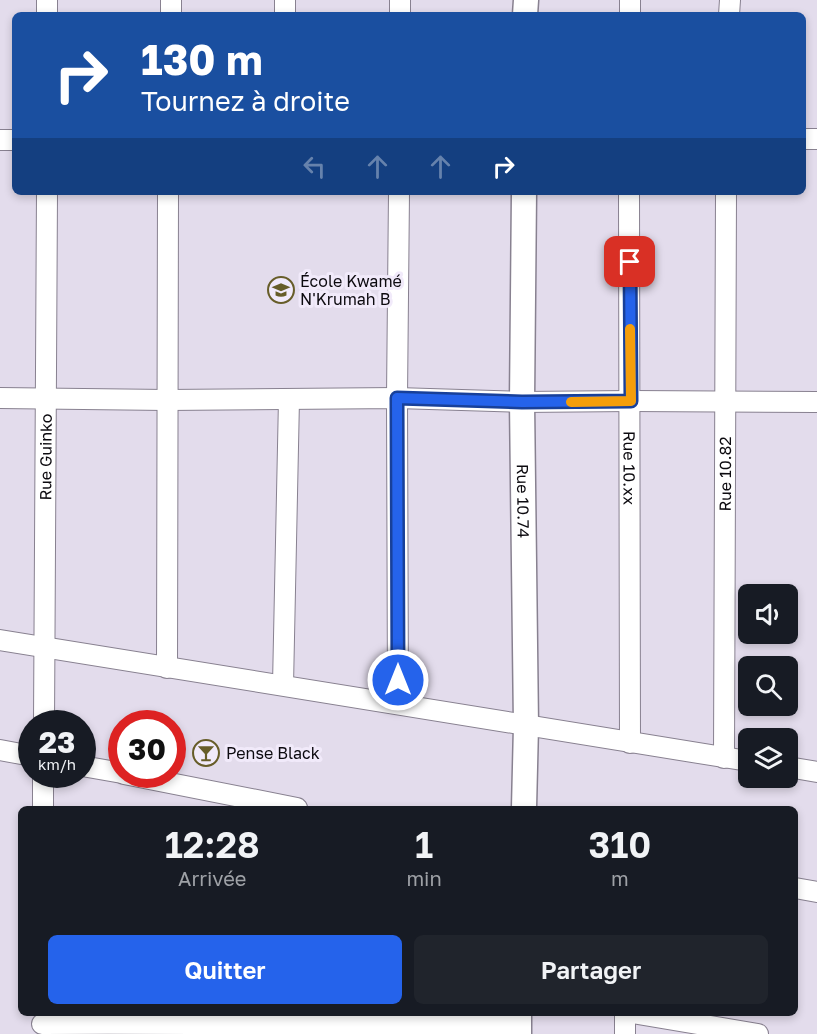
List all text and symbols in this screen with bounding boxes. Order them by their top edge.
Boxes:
text: 130 m [141,34,263,84]
icon: right [42,36,120,114]
text: Tournez à droite [141,85,350,117]
icon: left [298,150,331,183]
icon: ahead [361,150,394,183]
icon: ahead [424,150,457,183]
icon: right [487,150,520,183]
pin [604,236,655,287]
icon: arrive [613,245,646,278]
place label: École Kwamé N'Krumah B [300,271,402,309]
school or university icon: École Kwamé N'Krumah B [266,275,296,305]
street label: Rue Guinko [35,413,56,501]
street label: Rue 10.xx [619,431,640,505]
street label: Rue 10.82 [715,436,735,512]
street label: Rue 10.74 [513,464,534,538]
map controls [738,584,798,788]
button: sound [738,584,798,644]
position arrow [366,648,430,712]
button: search [738,656,798,716]
speed limit sign: 30 [108,710,186,788]
text: 23 [39,724,75,760]
button: layers [738,728,798,788]
bar icon: Pense Black [191,738,221,768]
place label: Pense Black [226,743,320,763]
text: km/h [38,755,76,773]
text: 12:28 [165,823,260,866]
text: 1 [415,823,433,866]
text: 310 [588,823,651,866]
text: Arrivée [178,866,246,890]
text: min [406,866,442,890]
text: m [611,866,629,890]
button: Quitter [48,935,402,1004]
button: Partager [414,935,768,1004]

